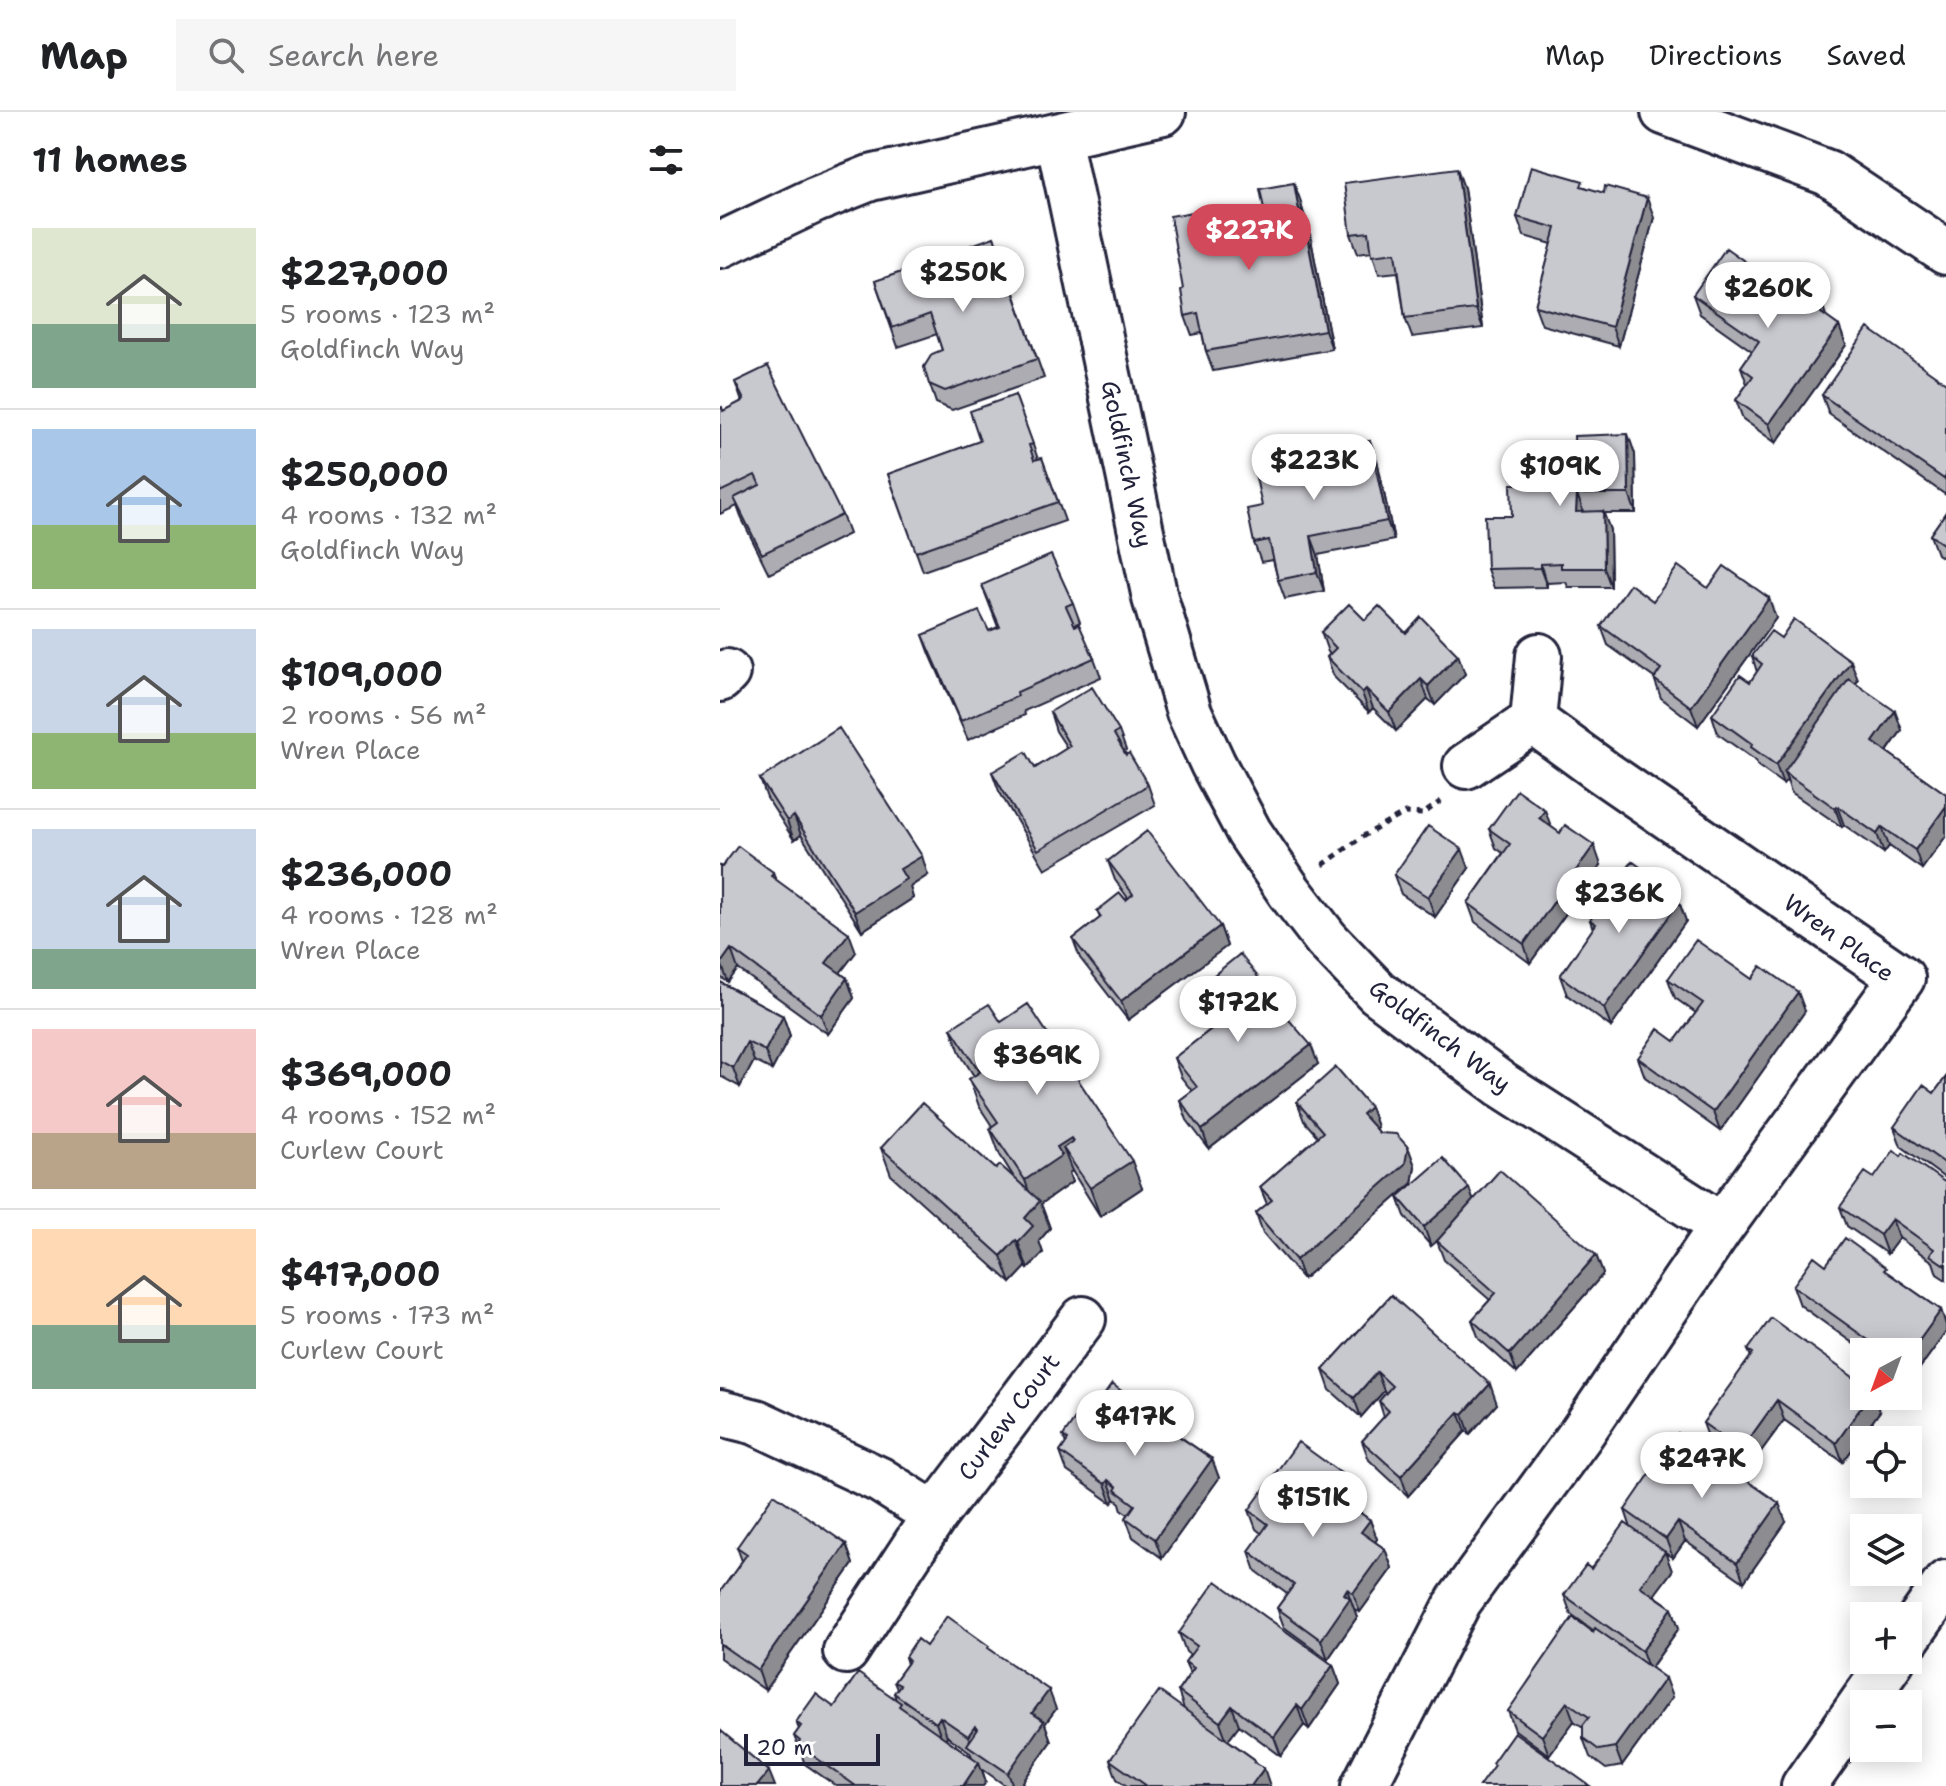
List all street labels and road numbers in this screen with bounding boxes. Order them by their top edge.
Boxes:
street label: Goldfinch Way [1094,377,1160,551]
street label: Wren Place [1777,887,1901,989]
street label: Goldfinch Way [1362,972,1518,1100]
street label: Curlew Court [951,1347,1067,1487]

